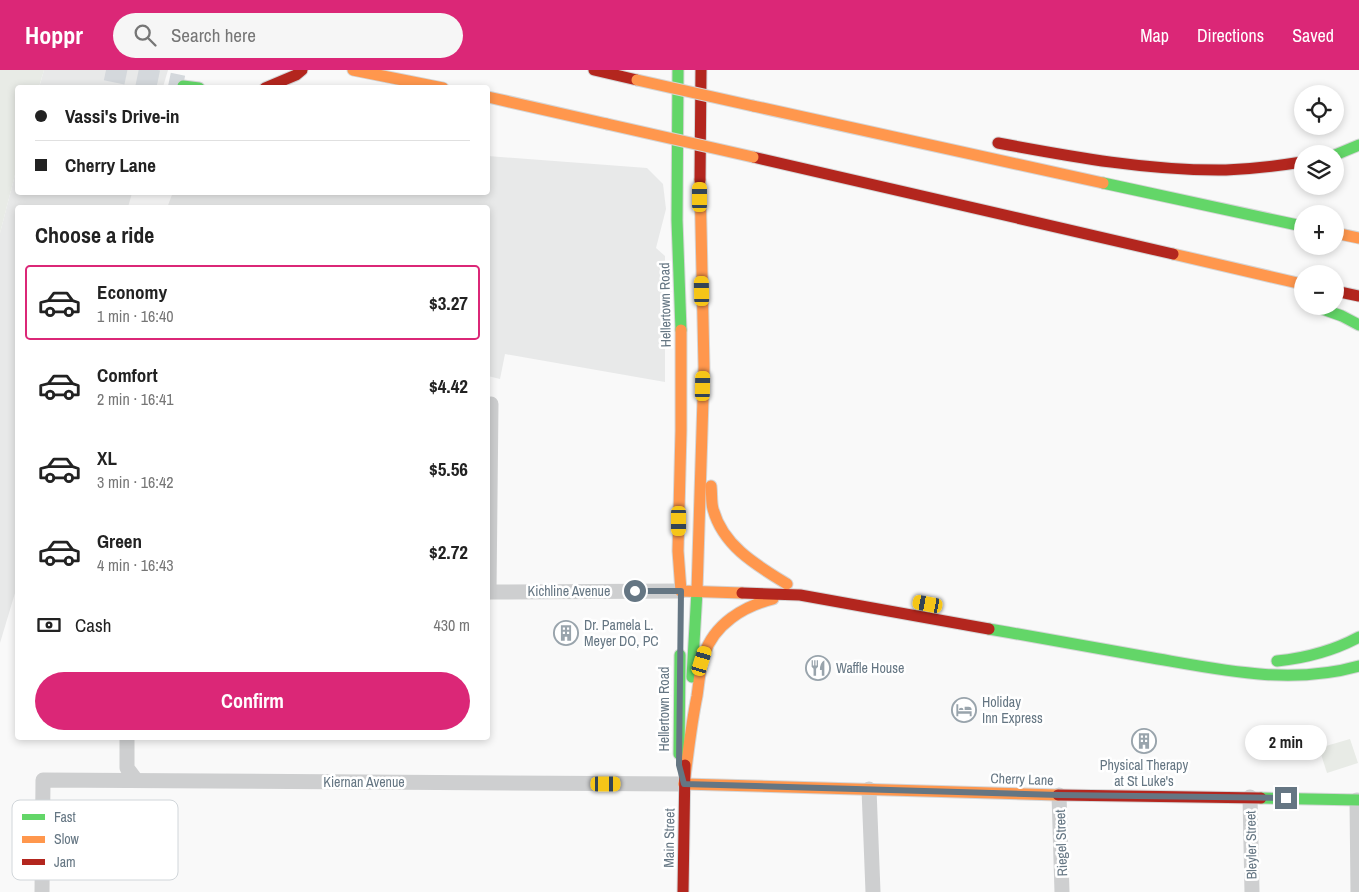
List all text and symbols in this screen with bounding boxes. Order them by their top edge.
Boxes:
search box [113,13,463,58]
text: Hoppr [25,19,83,51]
icon: search [131,21,159,49]
text: Search here [171,22,256,48]
text: Map [1140,23,1169,48]
text: Directions [1197,23,1264,48]
text: Saved [1292,23,1334,48]
map controls [1294,85,1344,315]
button: locate [1294,85,1344,135]
text: Vassi's Drive-in [65,103,180,129]
button: layers [1294,145,1344,195]
text: Cherry Lane [65,152,156,178]
car [692,182,707,212]
button: + [1294,205,1344,255]
text: Choose a ride [35,220,154,250]
street label: Hellertown Road [655,262,675,348]
button: − [1294,265,1344,315]
car [694,276,709,306]
text: Economy [97,279,167,305]
icon: car [37,280,82,325]
text: $3.27 [429,290,468,316]
text: 1 min · 16:40 [97,305,174,327]
text: Comfort [97,362,158,388]
icon: car [37,363,82,408]
car [695,371,710,401]
text: $4.42 [429,373,468,399]
text: 2 min · 16:41 [97,388,174,410]
text: XL [97,445,117,471]
icon: car [37,446,82,491]
text: $5.56 [429,456,468,482]
text: 3 min · 16:42 [97,471,174,493]
car [671,506,686,536]
text: Green [97,528,142,554]
icon: car [37,529,82,574]
text: $2.72 [429,539,468,565]
text: 4 min · 16:43 [97,554,174,576]
route start [624,580,646,602]
street label: Kichline Avenue [528,582,610,600]
car [911,594,944,614]
icon: cash [35,611,63,639]
text: Cash [75,612,111,638]
text: 430 m [434,614,470,636]
place label: Dr. Pamela L. Meyer DO, PC [584,616,659,650]
building icon: Dr. Pamela L. Meyer DO, PC [553,620,579,646]
car [690,644,713,678]
restaurant icon: Waffle House [805,655,831,681]
place label: Waffle House [836,659,904,677]
street label: Hellertown Road [655,667,673,751]
button: Confirm [35,672,470,730]
place label: Holiday Inn Express [982,693,1043,727]
hotel icon: Holiday Inn Express [951,697,977,723]
callout: 2 min [1245,726,1327,760]
building icon: Physical Therapy at St Luke's [1131,728,1157,754]
text: 2 min [1269,731,1303,753]
place label: Physical Therapy at St Luke's [1100,756,1189,790]
street label: Cherry Lane [990,769,1054,789]
street label: Kiernan Avenue [323,773,405,791]
car [591,777,621,792]
route end [1275,787,1297,809]
legend [12,800,178,880]
text: Fast [54,808,76,826]
street label: Main Street [659,808,679,868]
street label: Riegel Street [1051,809,1071,877]
street label: Bleyler Street [1241,810,1261,880]
text: Slow [54,830,80,848]
text: Jam [54,853,76,871]

